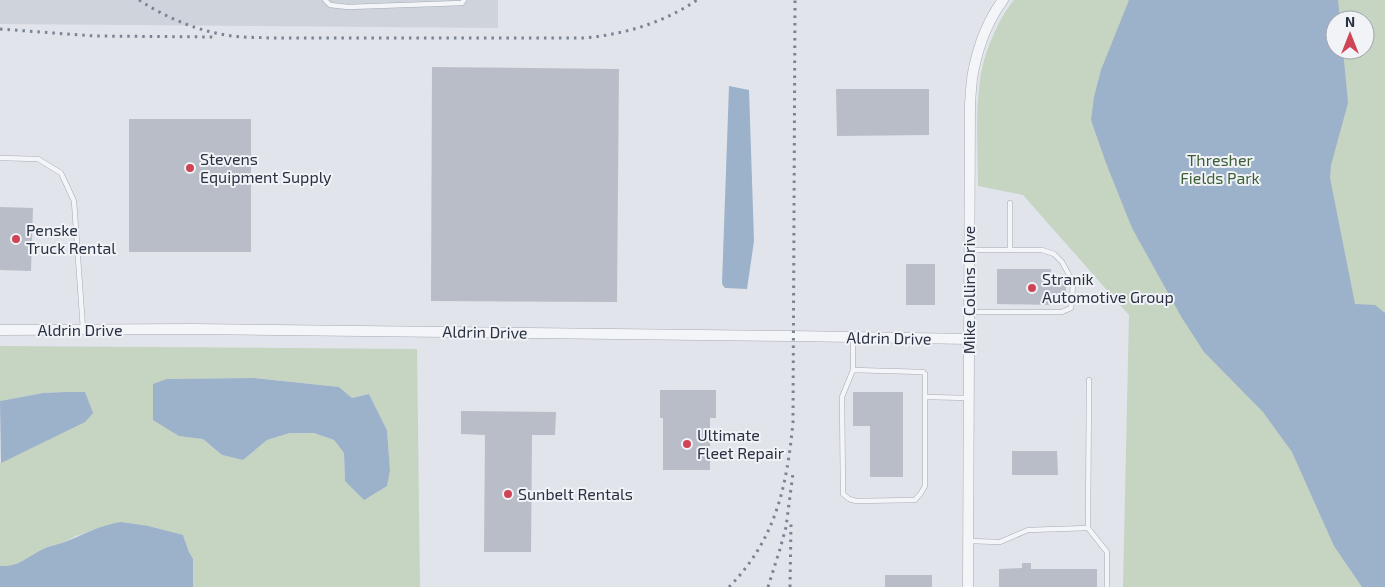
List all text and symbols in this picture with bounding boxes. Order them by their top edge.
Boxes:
north arrow [1325,10,1375,60]
text: N [1345,13,1355,30]
place label: Stevens Equipment Supply [200,149,332,186]
park label: Thresher Fields Park [1180,150,1260,187]
marker: Stevens Equipment Supply [184,162,196,174]
place label: Penske Truck Rental [26,220,116,257]
street label: Mike Collins Drive [959,226,978,354]
marker: Penske Truck Rental [10,233,22,245]
place label: Stranik Automotive Group [1042,269,1174,306]
marker: Stranik Automotive Group [1026,282,1038,294]
street label: Aldrin Drive [37,320,123,339]
street label: Aldrin Drive [442,321,528,342]
street label: Aldrin Drive [846,327,932,348]
place label: Ultimate Fleet Repair [697,425,785,462]
marker: Ultimate Fleet Repair [681,438,693,450]
place label: Sunbelt Rentals [518,484,633,503]
marker: Sunbelt Rentals [502,488,514,500]

